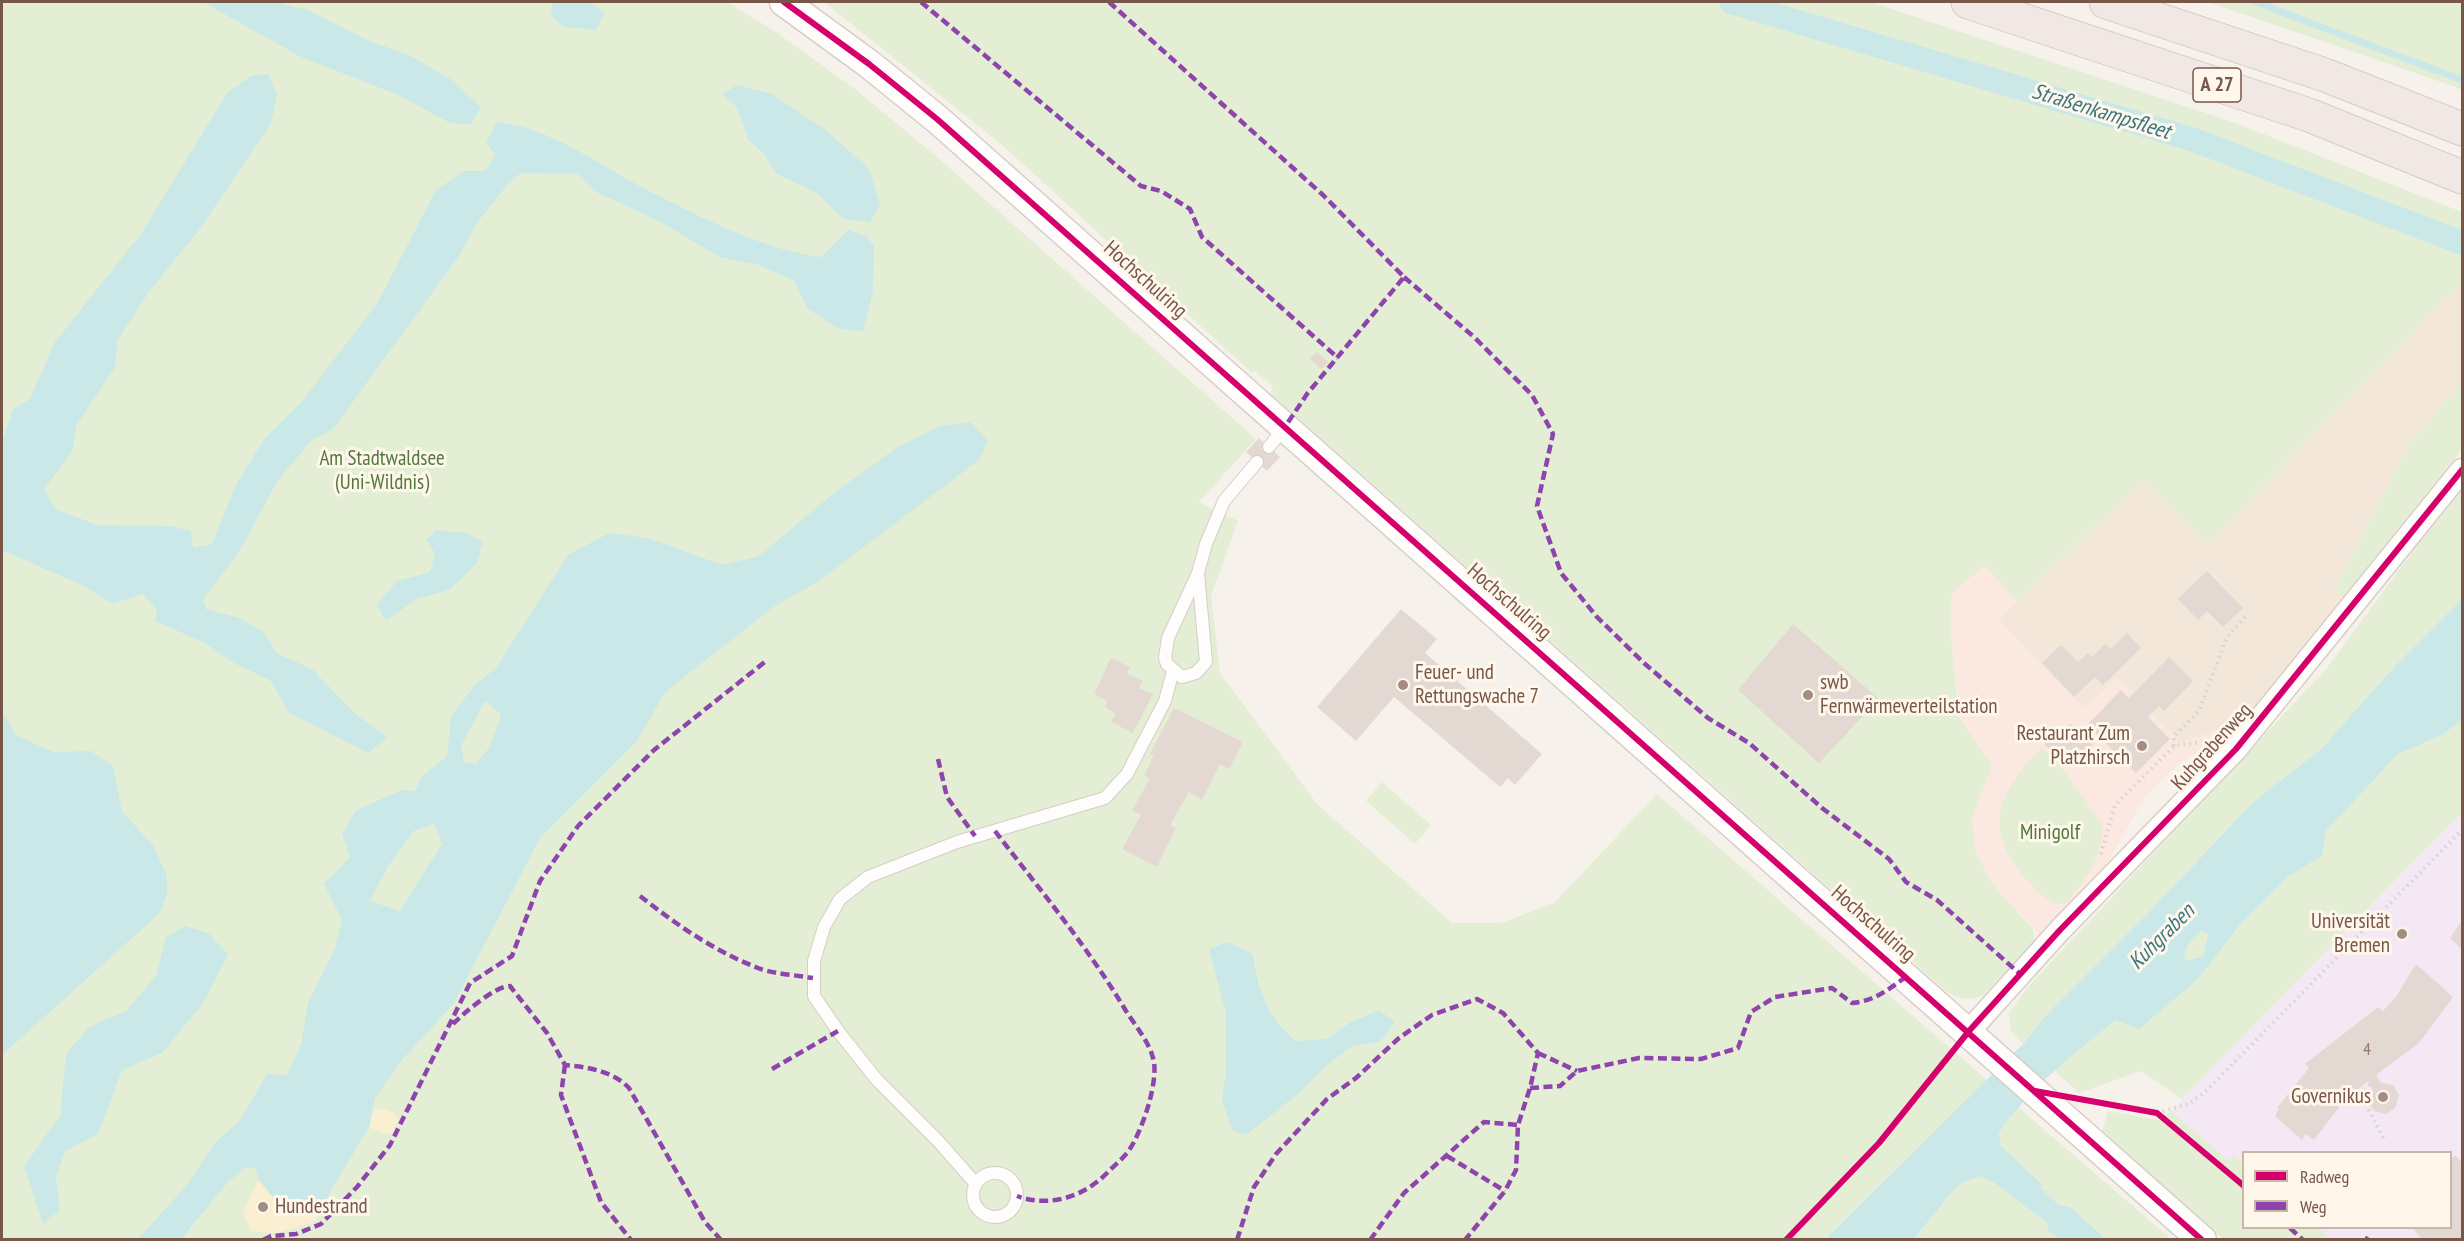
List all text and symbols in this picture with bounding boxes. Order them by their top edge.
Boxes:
road number: A 27 [2193,68,2241,102]
water label: Straßenkampsfleet [2029,79,2173,145]
street label: Hochschulring [1098,236,1192,324]
park label: Am Stadtwaldsee (Uni-Wildnis) [319,446,445,496]
street label: Hochschulring [1462,559,1556,645]
place label: Feuer- und Rettungswache 7 [1415,660,1539,710]
place label: swb Fernwärmeverteilstation [1820,670,1998,720]
marker: Feuer- und Rettungswache 7 [1396,678,1410,692]
marker: swb Fernwärmeverteilstation [1801,688,1815,702]
street label: Kuhgrabenweg [2166,698,2258,796]
place label: Restaurant Zum Platzhirsch [2016,721,2130,771]
marker: Restaurant Zum Platzhirsch [2135,739,2149,753]
park label: Minigolf [2020,820,2080,846]
street label: Hochschulring [1826,881,1920,967]
water label: Kuhgraben [2124,899,2200,975]
place label: Universität Bremen [2311,909,2390,959]
marker: Universität Bremen [2395,927,2409,941]
house number: 4 [2363,1039,2371,1061]
place label: Governikus [2291,1084,2371,1110]
marker: Governikus [2376,1090,2390,1104]
legend [2242,1151,2452,1229]
text: Radweg [2300,1165,2349,1188]
place label: Hundestrand [275,1194,368,1220]
text: Weg [2300,1195,2327,1218]
marker: Hundestrand [256,1200,270,1214]

